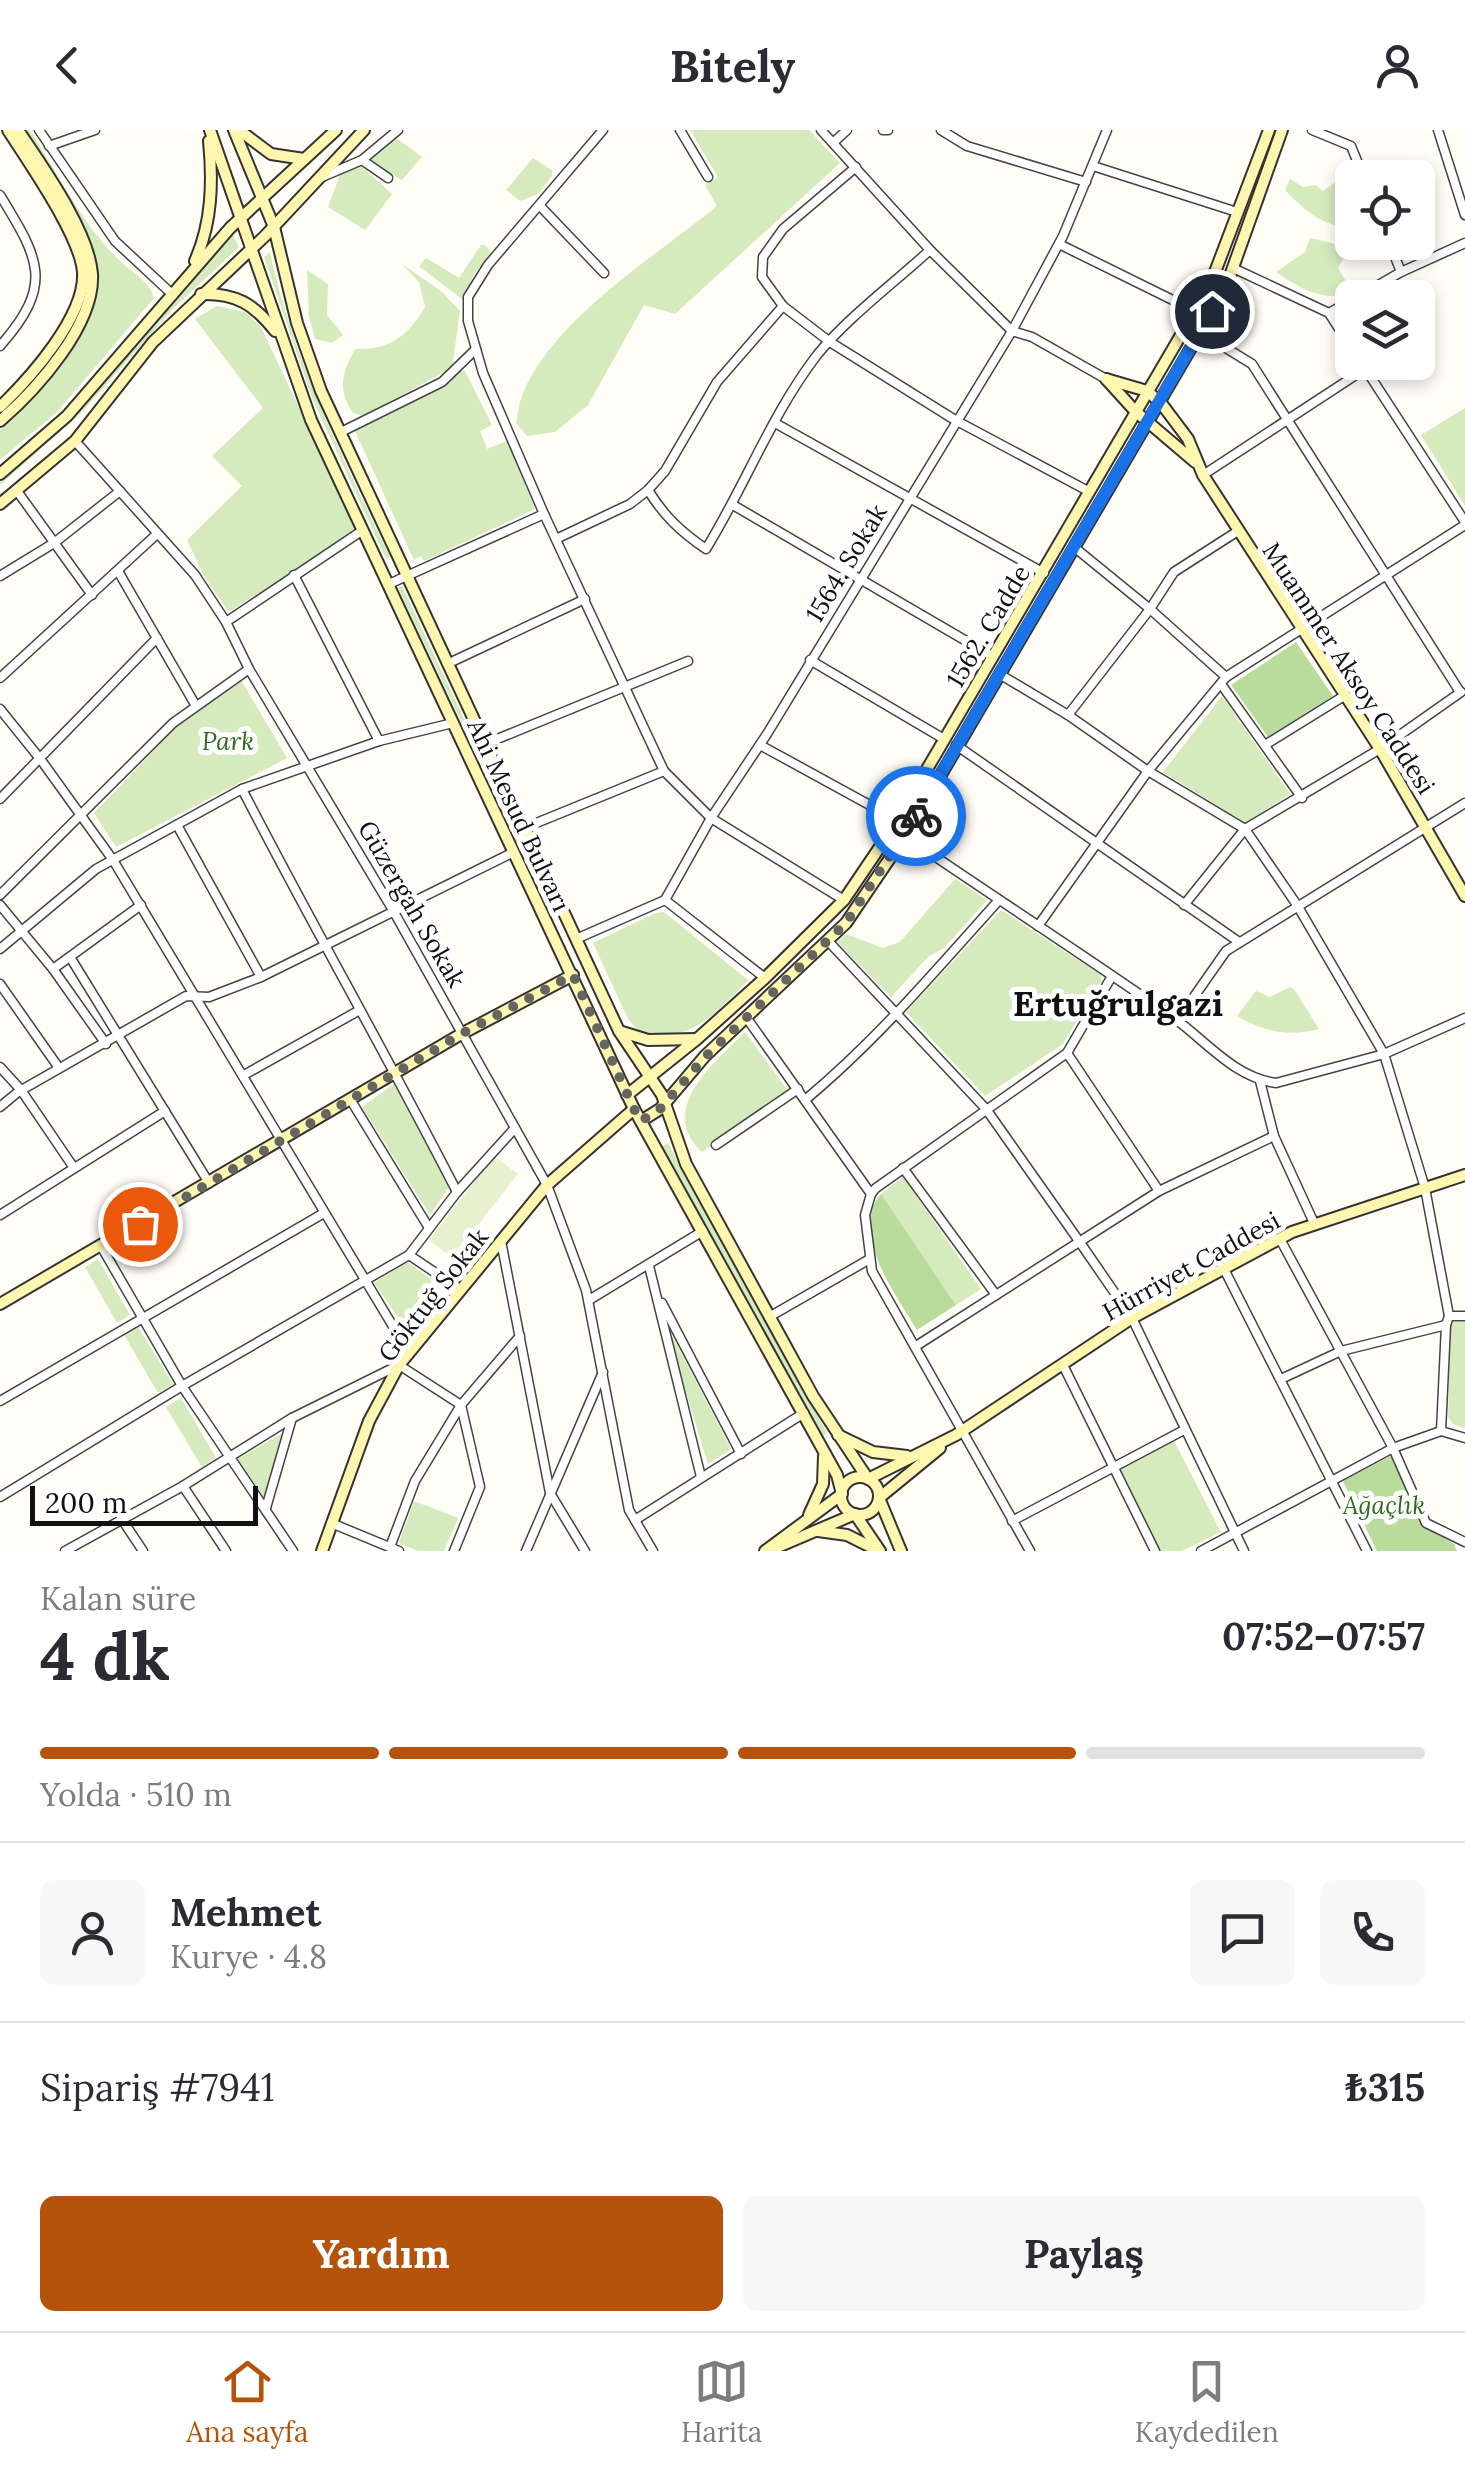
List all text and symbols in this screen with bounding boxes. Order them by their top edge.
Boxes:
text: Bitely [670,37,795,94]
icon: back [40,38,95,93]
icon: person [1370,38,1425,93]
map controls [1335,160,1435,380]
button: locate [1335,160,1435,260]
pin [1170,269,1255,354]
button: layers [1335,280,1435,380]
icon: home [1185,284,1240,339]
street label: 1564. Sokak [798,498,894,628]
street label: Muammer Aksoy Caddesi [1256,536,1442,800]
street label: 1562. Cadde [939,559,1037,693]
street label: Ahi Mesud Bulvarı [460,713,578,916]
park label: Park [202,725,254,757]
courier [866,766,966,866]
icon: bike [889,789,944,844]
street label: Güzergah Sokak [351,815,473,994]
district label: Ertuğrulgazi [1013,981,1223,1026]
pin [98,1182,183,1267]
icon: bag [113,1197,168,1252]
street label: Hürriyet Caddesi [1097,1204,1285,1328]
street label: Göktuğ Sokak [371,1221,495,1368]
scale bar [30,1481,258,1526]
text: 200 m [45,1485,127,1521]
park label: Ağaçlık [1342,1489,1425,1521]
text: Kalan süre [40,1578,196,1619]
text: 07:52–07:57 [1222,1612,1425,1660]
text: 4 dk [40,1615,170,1698]
text: Yolda · 510 m [40,1774,232,1815]
button: person [40,1880,145,1985]
button: chat [1190,1880,1295,1985]
button: phone [1320,1880,1425,1985]
text: Mehmet [170,1888,321,1936]
text: Kurye · 4.8 [170,1936,327,1977]
text: Sipariş #7941 [40,2063,275,2111]
text: ₺315 [1345,2063,1425,2111]
button: Yardım [40,2196,723,2311]
button: Paylaş [743,2196,1425,2311]
tab: Ana sayfa [186,2354,308,2450]
tab: Harita [681,2354,762,2450]
tab: Kaydedilen [1135,2354,1279,2450]

